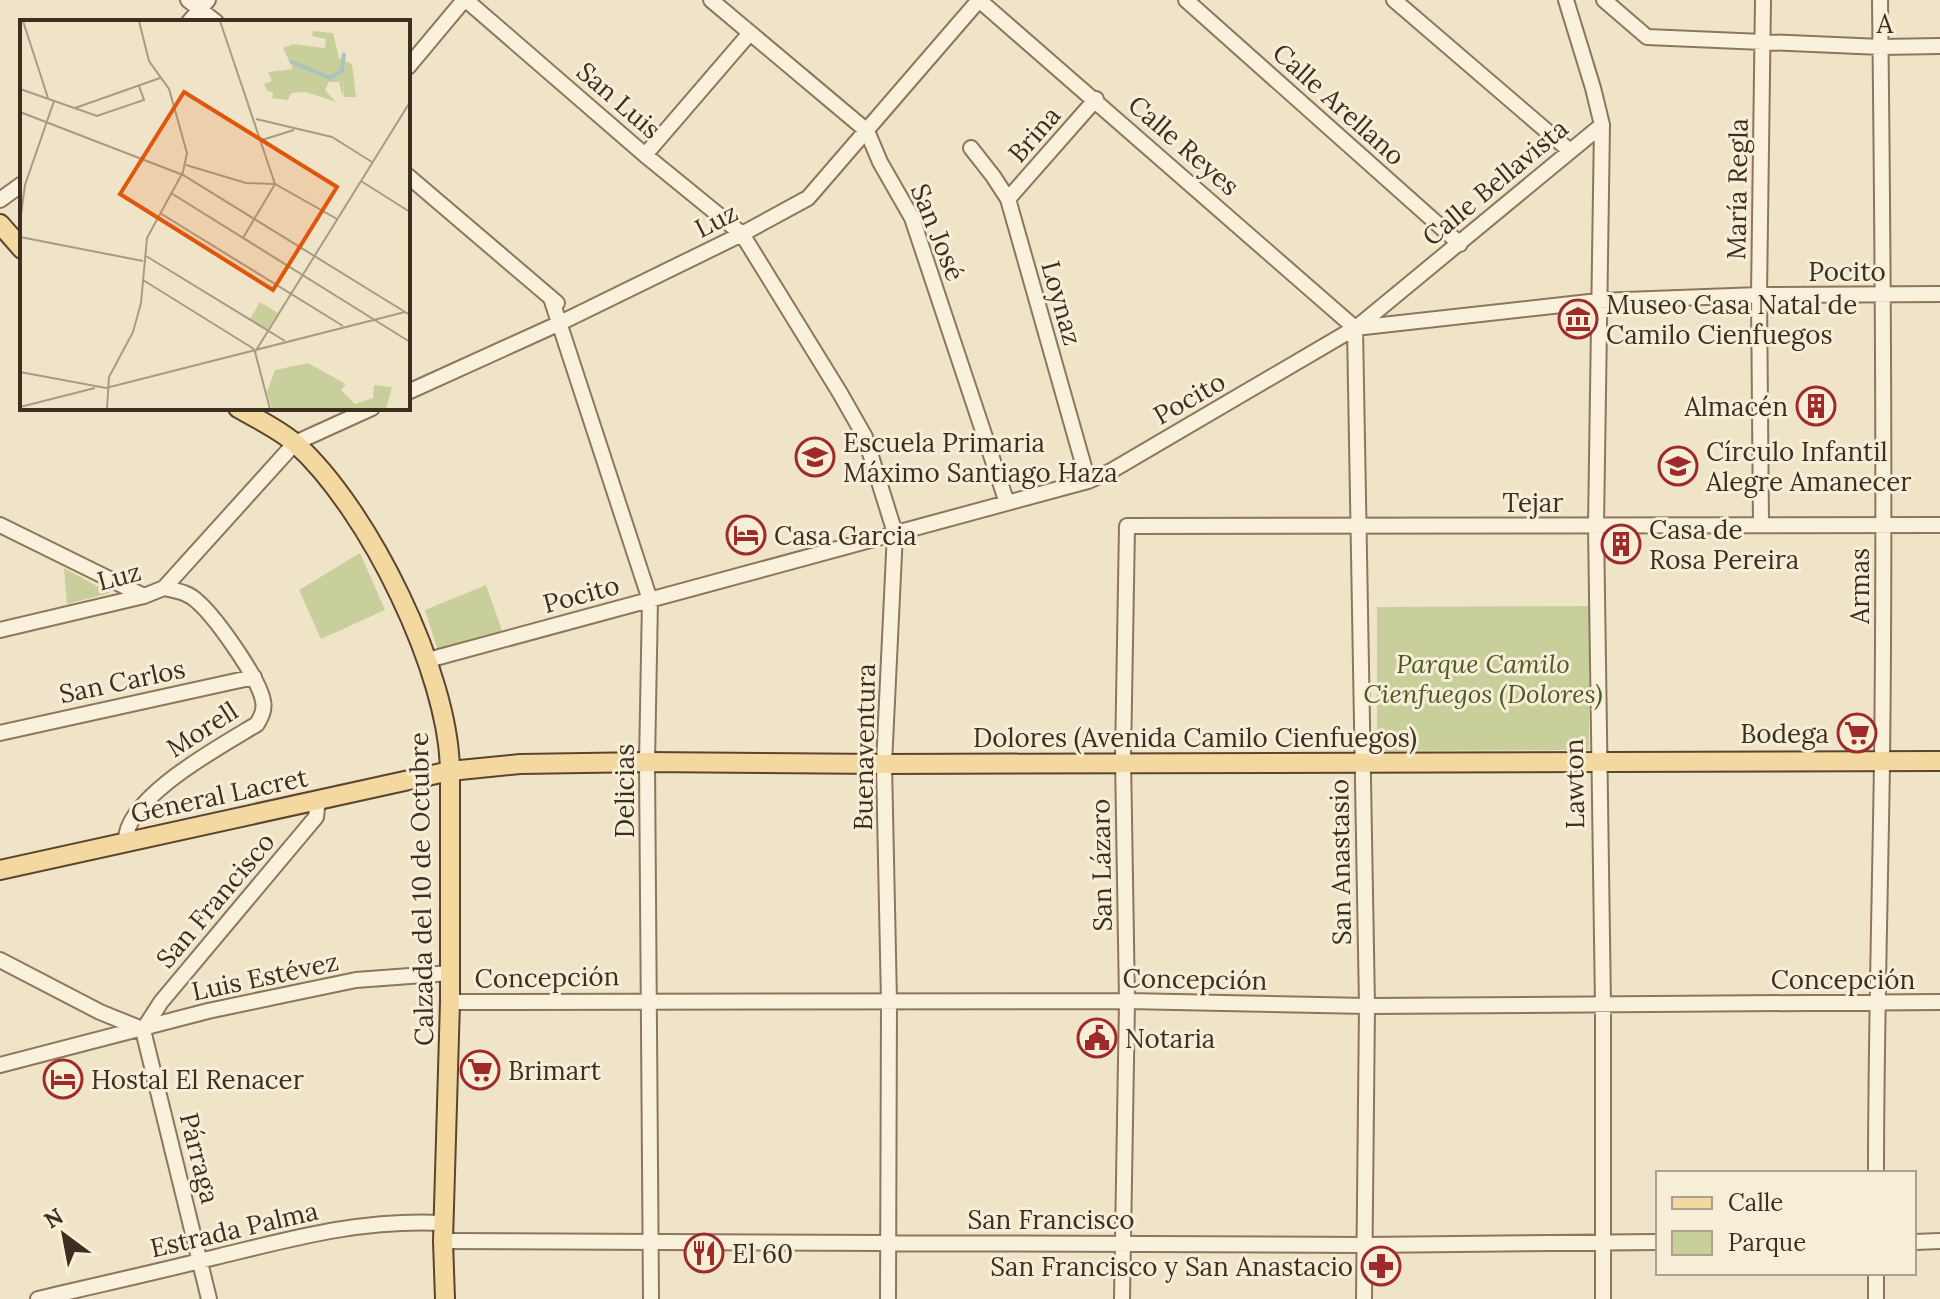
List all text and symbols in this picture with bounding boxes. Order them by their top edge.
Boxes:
street label: A [1876,7,1894,40]
inset map [20,20,410,410]
street label: Calle Arellano [1266,36,1412,172]
street label: San Luis [570,55,668,145]
street label: Calle Reyes [1122,88,1246,202]
street label: Brina [1001,99,1067,169]
street label: Calle Bellavista [1415,111,1575,253]
street label: María Regla [1719,118,1755,260]
street label: San José [904,179,972,285]
street label: Luz [689,195,743,245]
street label: Pocito [1808,255,1886,288]
street label: Loynaz [1034,257,1090,349]
place label: Museo Casa Natal de Camilo Cienfuegos [1606,288,1857,351]
museum icon: Museo Casa Natal de Camilo Cienfuegos [1557,298,1599,340]
street label: Pocito [1147,364,1231,432]
building icon: Almacén [1795,385,1837,427]
place label: Almacén [1683,390,1788,423]
place label: Escuela Primaria Máximo Santiago Haza [843,426,1118,489]
place label: Círculo Infantil Alegre Amanecer [1705,435,1912,498]
school or university icon: Escuela Primaria Máximo Santiago Haza [794,436,836,478]
school or university icon: Círculo Infantil Alegre Amanecer [1657,445,1699,487]
street label: Tejar [1503,486,1564,519]
place label: Casa de Rosa Pereira [1649,513,1799,576]
hotel icon: Casa Garcia [725,514,767,556]
place label: Casa Garcia [774,519,917,552]
building icon: Casa de Rosa Pereira [1600,523,1642,565]
street label: Armas [1843,548,1876,625]
street label: Luz [94,554,144,598]
street label: Pocito [539,568,623,620]
park label: Parque Camilo Cienfuegos (Dolores) [1363,647,1603,710]
street label: San Carlos [56,652,188,710]
street label: Buenaventura [846,663,882,831]
street label: Morell [160,694,244,764]
supermarket icon: Bodega [1836,712,1878,754]
place label: Bodega [1740,717,1829,750]
street label: Dolores (Avenida Camilo Cienfuegos) [973,721,1417,755]
street label: Calzada del 10 de Octubre [402,732,440,1046]
street label: Lawton [1557,738,1591,830]
street label: Delicias [608,744,641,838]
street label: General Lacret [128,760,310,830]
street label: San Anastasio [1322,779,1358,945]
street label: San Lázaro [1083,798,1119,932]
street label: San Francisco [149,825,281,975]
street label: Luis Estévez [189,944,341,1008]
street label: Concepción [474,959,620,995]
street label: Concepción [1122,961,1268,997]
street label: Concepción [1771,963,1915,996]
public building icon: Notaria [1076,1017,1118,1059]
place label: Notaria [1125,1022,1215,1055]
supermarket icon: Brimart [459,1049,501,1091]
place label: Brimart [508,1054,601,1087]
hotel icon: Hostal El Renacer [42,1058,84,1100]
place label: Hostal El Renacer [91,1063,305,1096]
street label: Párraga [173,1109,227,1207]
legend [1656,1171,1916,1275]
text: Calle [1728,1187,1783,1218]
street label: Estrada Palma [147,1194,321,1264]
north arrow [24,1195,104,1275]
text: N [39,1202,68,1234]
street label: San Francisco [967,1203,1135,1236]
text: Parque [1728,1227,1806,1258]
restaurant icon: El 60 [683,1232,725,1274]
place label: El 60 [732,1237,793,1270]
pharmacy icon: San Francisco y San Anastacio [1360,1245,1402,1287]
place label: San Francisco y San Anastacio [990,1250,1353,1283]

